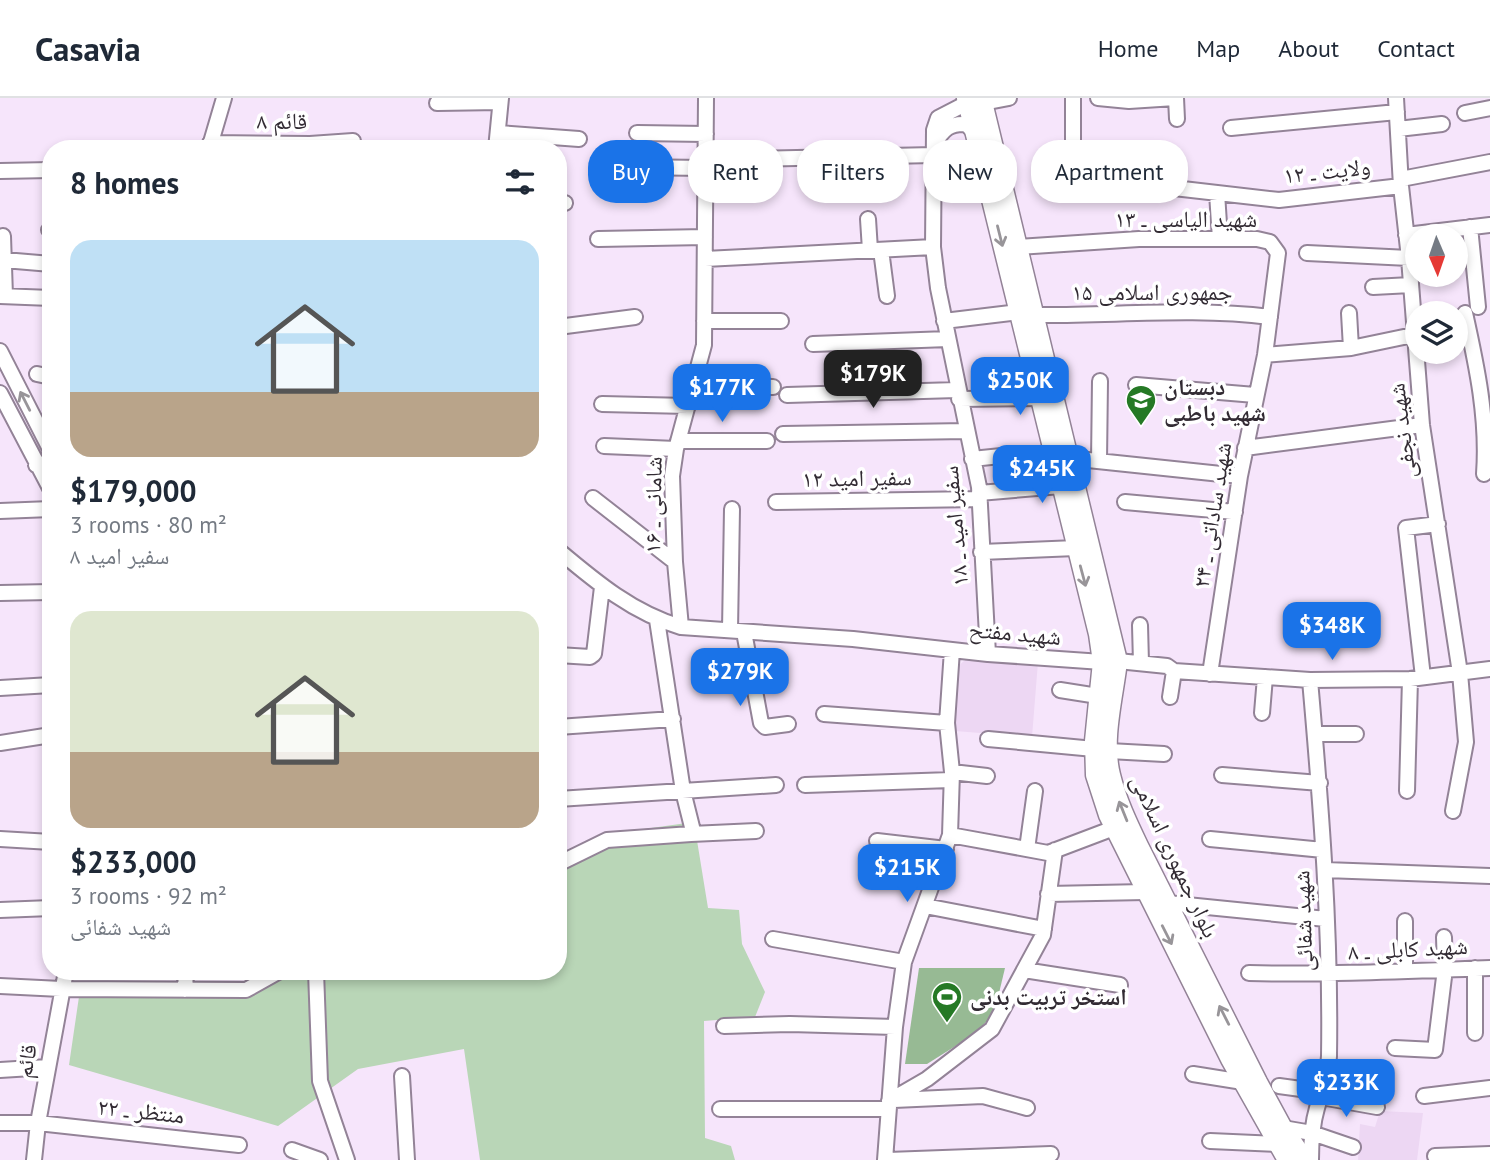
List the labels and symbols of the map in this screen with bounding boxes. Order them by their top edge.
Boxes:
street label: قائم ۸ [257,106,307,137]
street label: ولایت ـ ۱۲ [1282,152,1372,189]
street label: شهید الیاسی ـ ۱۳ [1115,204,1257,233]
one-way arrow [994,224,1007,246]
north arrow [1405,224,1468,287]
street label: جمهوری اسلامی ۱۵ [1072,277,1232,306]
pin: $179K [824,350,922,410]
pin: $250K [971,358,1069,417]
pin: $177K [673,364,771,424]
place label: دبستان شهید باطبی [1164,372,1266,427]
street label: شهید نجفی [1381,382,1422,480]
school or university icon: دبستان شهید باطبی [1124,383,1158,427]
one-way arrow [18,391,32,412]
street label: شهید ساداتی ـ ۲۴ [1186,440,1237,590]
pin: $245K [993,446,1091,505]
street label: شامانی ـ ۱۶ [637,456,668,554]
street label: سفیر امید ۱۲ [802,462,912,493]
street label: سفیر امید ـ ۱۸ [935,465,974,587]
one-way arrow [1077,564,1090,586]
pin: $348K [1283,602,1381,662]
street label: شهید مفتح [968,614,1062,652]
pin: $279K [691,648,789,708]
street label: بلوار جمهوری اسلامی [1125,769,1226,942]
one-way arrow [1116,801,1129,823]
pin: $215K [858,844,956,904]
street label: شهید شفائی [1286,870,1319,972]
one-way arrow [1160,924,1174,945]
street label: شهید کابلی ـ ۸ [1347,931,1469,966]
sports icon: استخر تربیت بدنی [930,980,964,1024]
place label: استخر تربیت بدنی [970,982,1127,1011]
one-way arrow [1217,1005,1231,1026]
street label: قائم [8,1042,45,1080]
pin: $233K [1297,1060,1395,1119]
street label: منتظر ـ ۲۲ [96,1092,186,1129]

